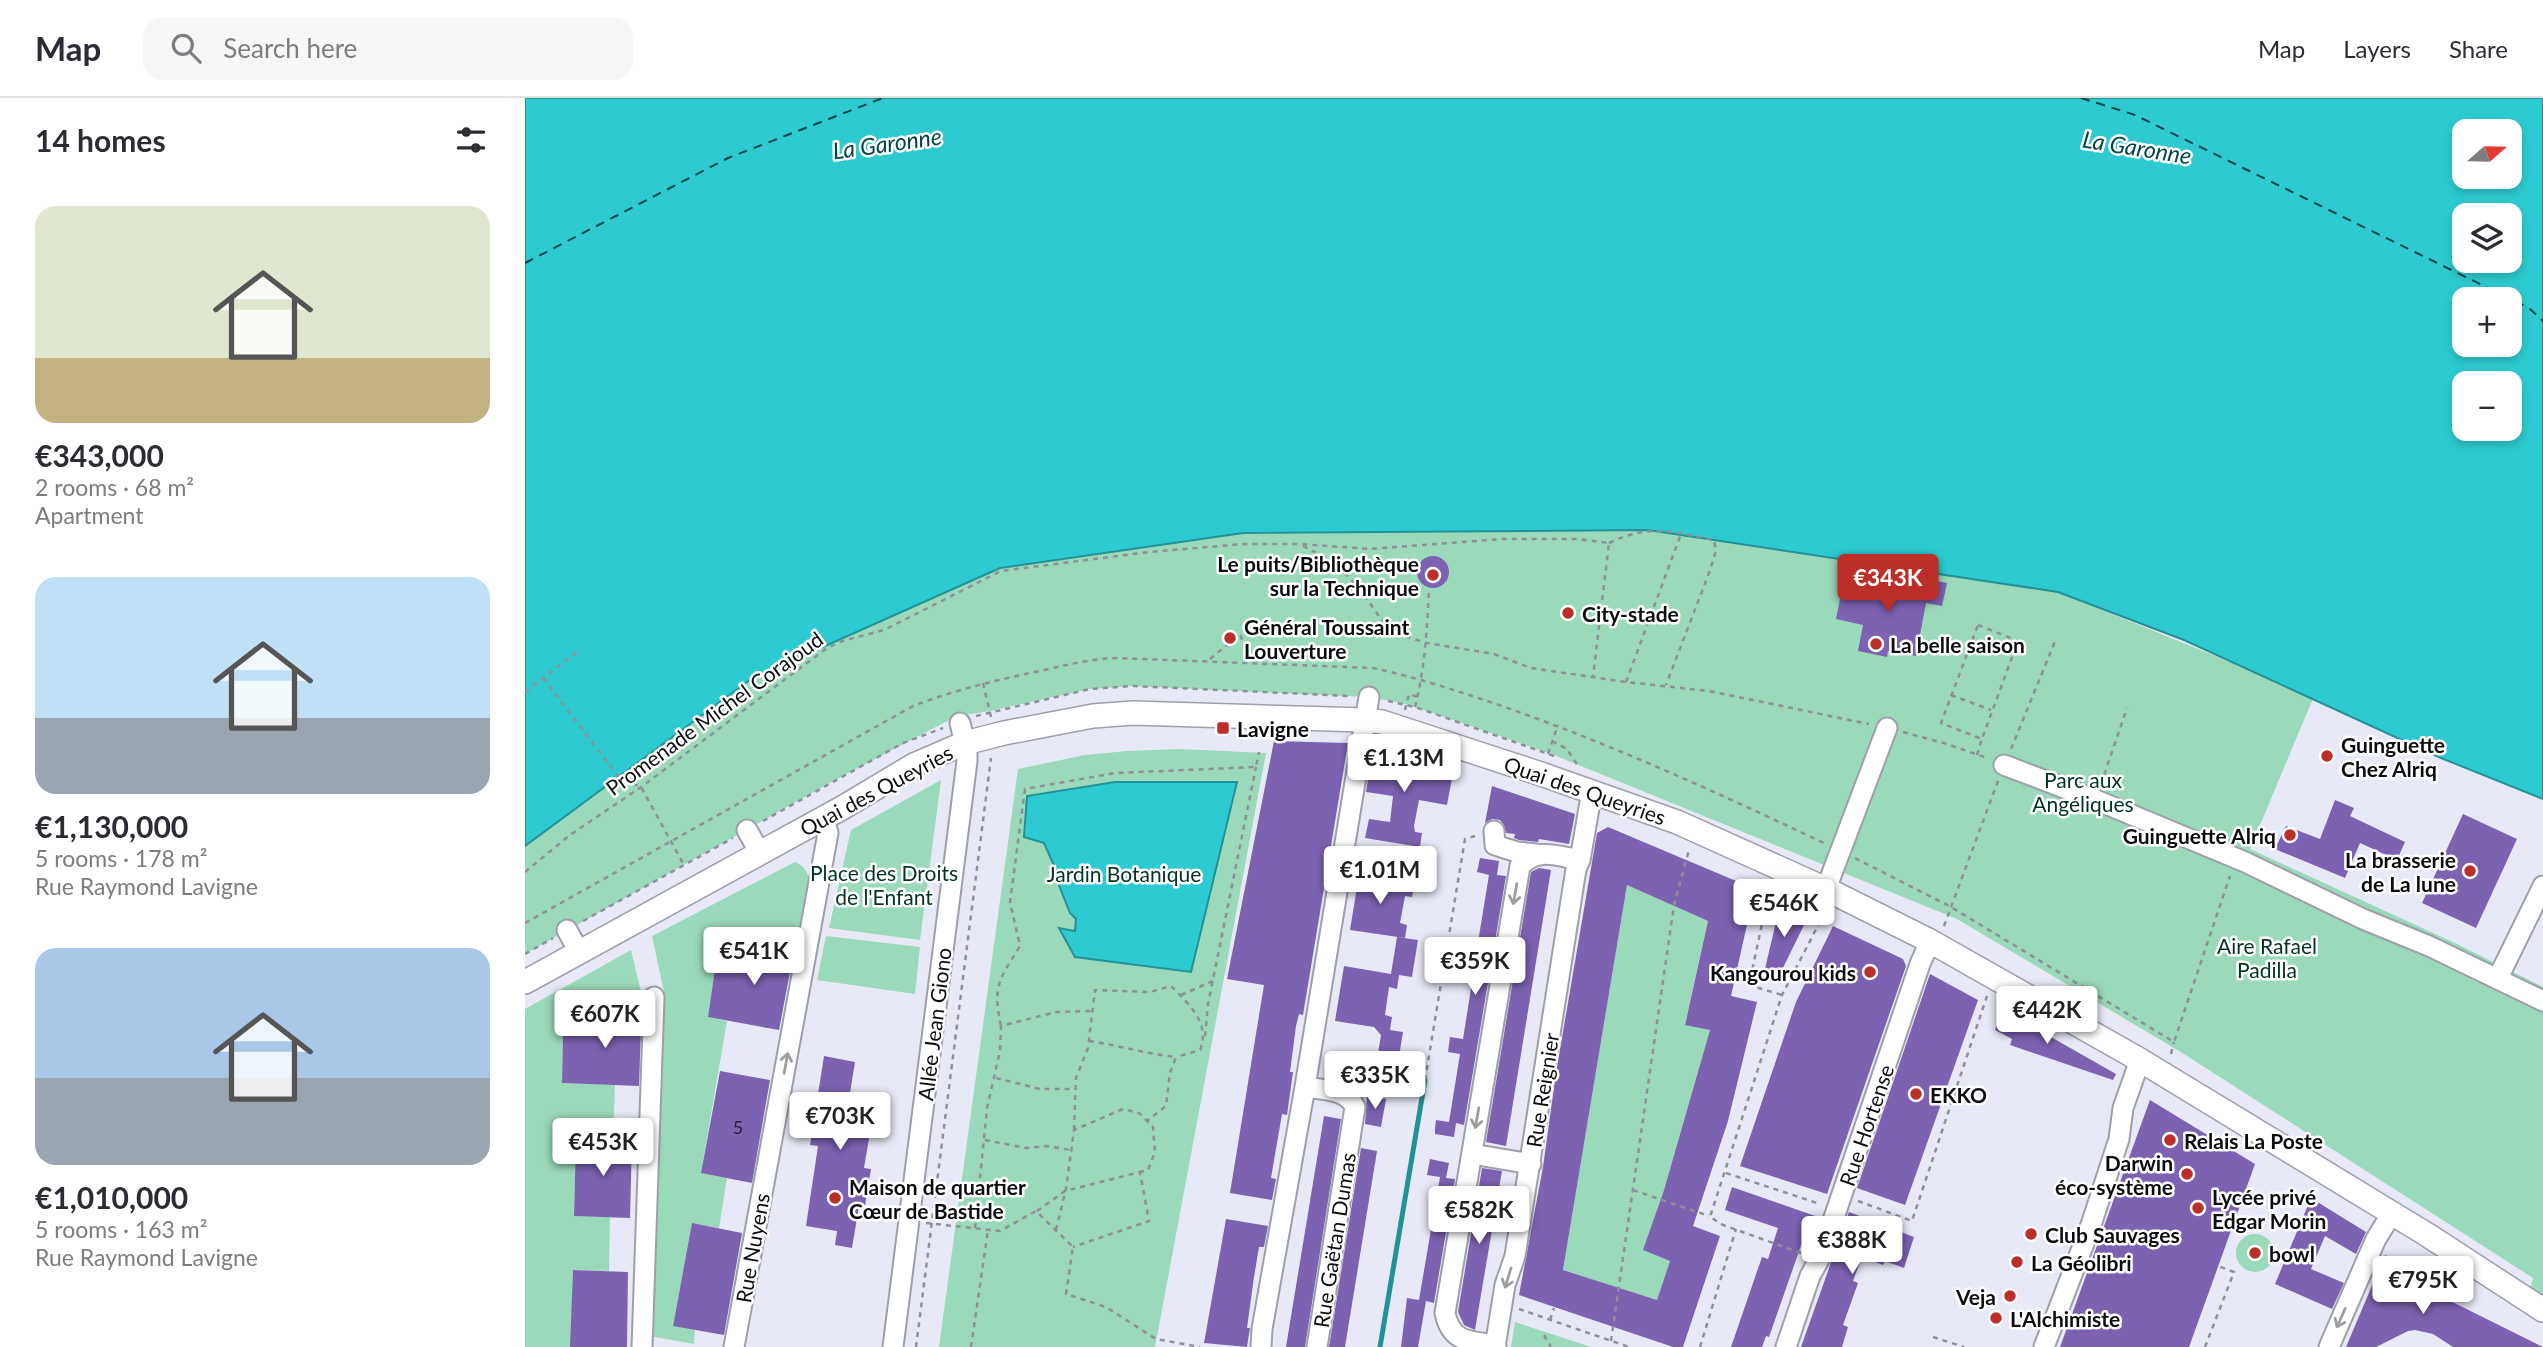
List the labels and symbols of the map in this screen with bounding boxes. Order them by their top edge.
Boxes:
north arrow [2452,119,2522,189]
water label: La Garonne [831,122,943,164]
water label: La Garonne [2081,125,2193,169]
place label: Le puits/Bibliothèque sur la Technique [1217,551,1419,600]
pin: €343K [1839,554,1937,614]
marker: Le puits/Bibliothèque sur la Technique [1425,567,1441,583]
place label: City-stade [1582,601,1679,626]
marker: City-stade [1560,605,1576,621]
place label: Général Toussaint Louverture [1244,614,1410,663]
street label: Promenade Michel Corajoud [601,626,827,800]
marker: Général Toussaint Louverture [1222,630,1238,646]
place label: La belle saison [1890,632,2025,657]
marker: La belle saison [1868,636,1884,652]
place label: Lavigne [1237,716,1309,741]
marker: Lavigne [1215,720,1231,736]
place label: Guinguette Chez Alriq [2341,732,2445,781]
pin: €1.13M [1347,734,1461,794]
street label: Quai des Queyries [795,739,957,841]
marker: Guinguette Chez Alriq [2319,748,2335,764]
street label: Quai des Queyries [1501,751,1669,829]
park label: Parc aux Angéliques [2032,767,2134,816]
place label: Guinguette Alriq [2123,823,2276,848]
marker: Guinguette Alriq [2282,827,2298,843]
pin: €1.01M [1323,846,1437,906]
place label: La brasserie de La lune [2345,847,2456,896]
park label: Place des Droits de l'Enfant [810,860,958,909]
park label: Jardin Botanique [1047,861,1201,886]
marker: La brasserie de La lune [2462,863,2478,879]
pin: €546K [1735,880,1833,939]
one-way arrow [1508,882,1521,905]
pin: €541K [705,928,803,987]
park label: Aire Rafael Padilla [2217,933,2317,982]
pin: €359K [1426,937,1524,997]
street label: Allée Jean Giono [912,946,956,1102]
place label: Kangourou kids [1710,960,1856,985]
marker: Kangourou kids [1862,964,1878,980]
pin: €442K [1998,986,2096,1046]
pin: €607K [556,990,654,1050]
street label: Rue Reignier [1521,1030,1563,1149]
one-way arrow [780,1052,793,1075]
pin: €335K [1326,1052,1424,1111]
street label: Rue Hortense [1834,1061,1898,1189]
place label: EKKO [1930,1082,1987,1107]
marker: EKKO [1908,1086,1924,1102]
pin: €703K [791,1093,889,1152]
one-way arrow [1470,1106,1484,1129]
house number: 5 [733,1116,743,1138]
pin: €453K [554,1118,652,1178]
place label: Relais La Poste [2184,1128,2323,1153]
marker: Relais La Poste [2162,1132,2178,1148]
place label: Darwin éco-système [2055,1150,2173,1199]
street label: Rue Gaëtan Dumas [1308,1151,1360,1329]
marker: Darwin éco-système [2179,1166,2195,1182]
place label: Maison de quartier Cœur de Bastide [849,1174,1026,1223]
place label: Lycée privé Edgar Morin [2212,1184,2326,1233]
pin: €582K [1430,1186,1528,1246]
marker: Maison de quartier Cœur de Bastide [827,1190,843,1206]
street label: Rue Nuyens [730,1191,774,1305]
marker: Lycée privé Edgar Morin [2190,1200,2206,1216]
pin: €388K [1803,1216,1901,1276]
place label: Club Sauvages [2045,1222,2180,1247]
marker: Club Sauvages [2023,1226,2039,1242]
place label: bowl [2269,1241,2315,1266]
marker: bowl [2247,1245,2263,1261]
place label: La Géolibri [2031,1250,2132,1275]
marker: La Géolibri [2009,1254,2025,1270]
pin: €795K [2374,1256,2472,1316]
one-way arrow [1500,1267,1513,1289]
place label: Veja [1955,1284,1996,1309]
marker: Veja [2002,1288,2018,1304]
place label: L'Alchimiste [2010,1306,2120,1331]
one-way arrow [2334,1307,2347,1329]
marker: L'Alchimiste [1988,1310,2004,1326]

